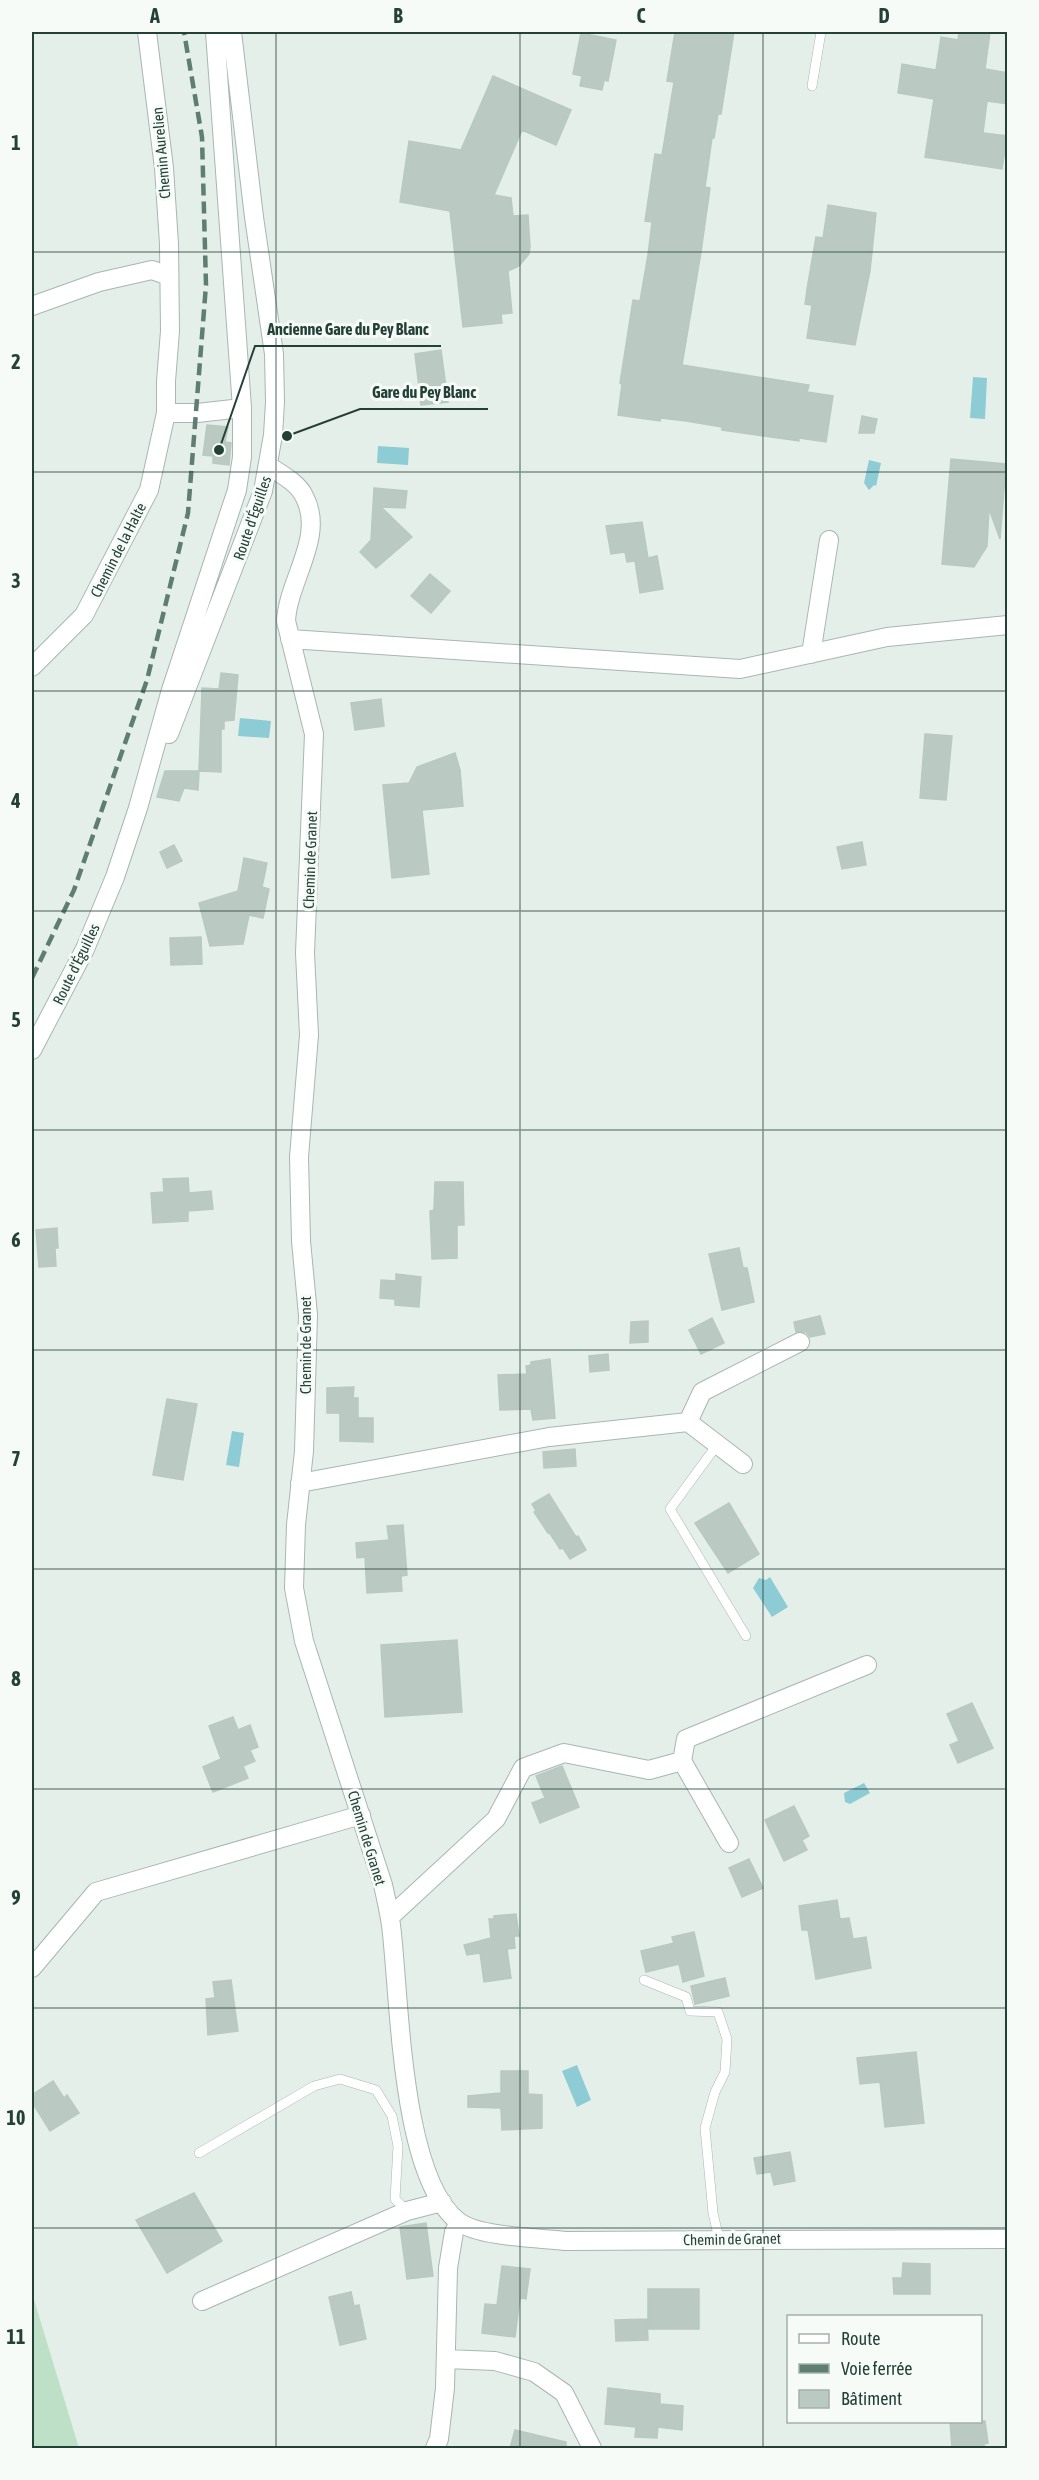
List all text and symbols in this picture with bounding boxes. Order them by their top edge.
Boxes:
text: A [149,4,160,27]
text: B [393,4,403,27]
text: C [637,4,646,27]
text: D [878,4,890,27]
street label: Chemin Aurelien [149,107,173,199]
text: 1 [11,131,21,154]
callout: Ancienne Gare du Pey Blanc [255,312,441,346]
text: Ancienne Gare du Pey Blanc [266,320,429,338]
text: 2 [11,350,21,373]
callout: Gare du Pey Blanc [360,375,488,409]
text: Gare du Pey Blanc [372,383,476,401]
street label: Route d'Éguilles [230,474,274,562]
street label: Chemin de la Halte [87,500,149,600]
text: 3 [11,569,21,592]
text: 4 [10,789,21,812]
street label: Chemin de Granet [300,811,320,909]
street label: Route d'Éguilles [49,921,103,1007]
text: 5 [11,1008,21,1031]
text: 6 [11,1228,21,1251]
street label: Chemin de Granet [297,1296,314,1394]
text: 7 [11,1447,21,1470]
text: 8 [11,1667,21,1690]
street label: Chemin de Granet [345,1789,389,1887]
text: 9 [11,1886,21,1909]
text: 10 [7,2106,25,2129]
street label: Chemin de Granet [683,2230,781,2248]
legend [787,2315,982,2423]
text: 11 [7,2325,25,2348]
text: Route [841,2328,880,2349]
text: Voie ferrée [841,2358,913,2379]
text: Bâtiment [841,2388,902,2409]

